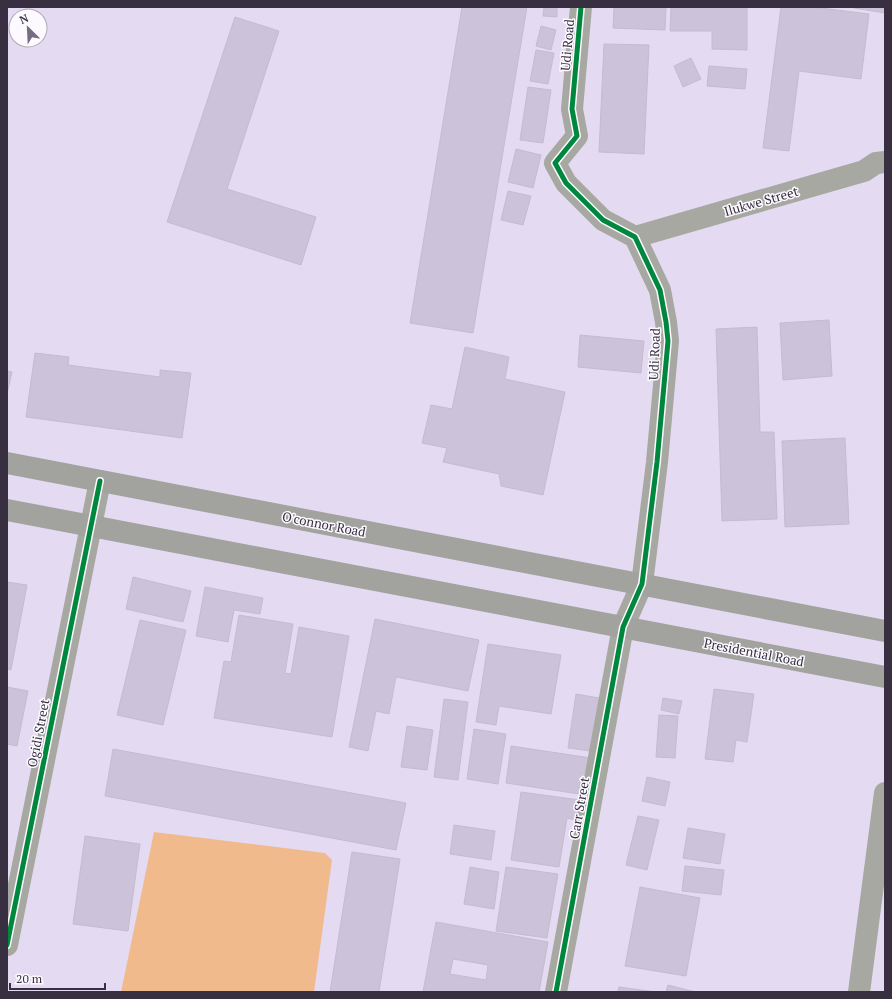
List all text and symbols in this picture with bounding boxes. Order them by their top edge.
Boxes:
north arrow [8,8,48,48]
text: N [17,11,31,27]
street label: Udi Road [556,18,578,72]
street label: Ilukwe Street [722,182,800,220]
street label: Udi Road [644,328,664,380]
street label: O'connor Road [281,507,367,541]
street label: Presidential Road [702,633,806,671]
street label: Ogidi Street [23,697,53,769]
street label: Carr Street [565,775,593,840]
scale bar [10,965,105,991]
text: 20 m [16,971,43,986]

